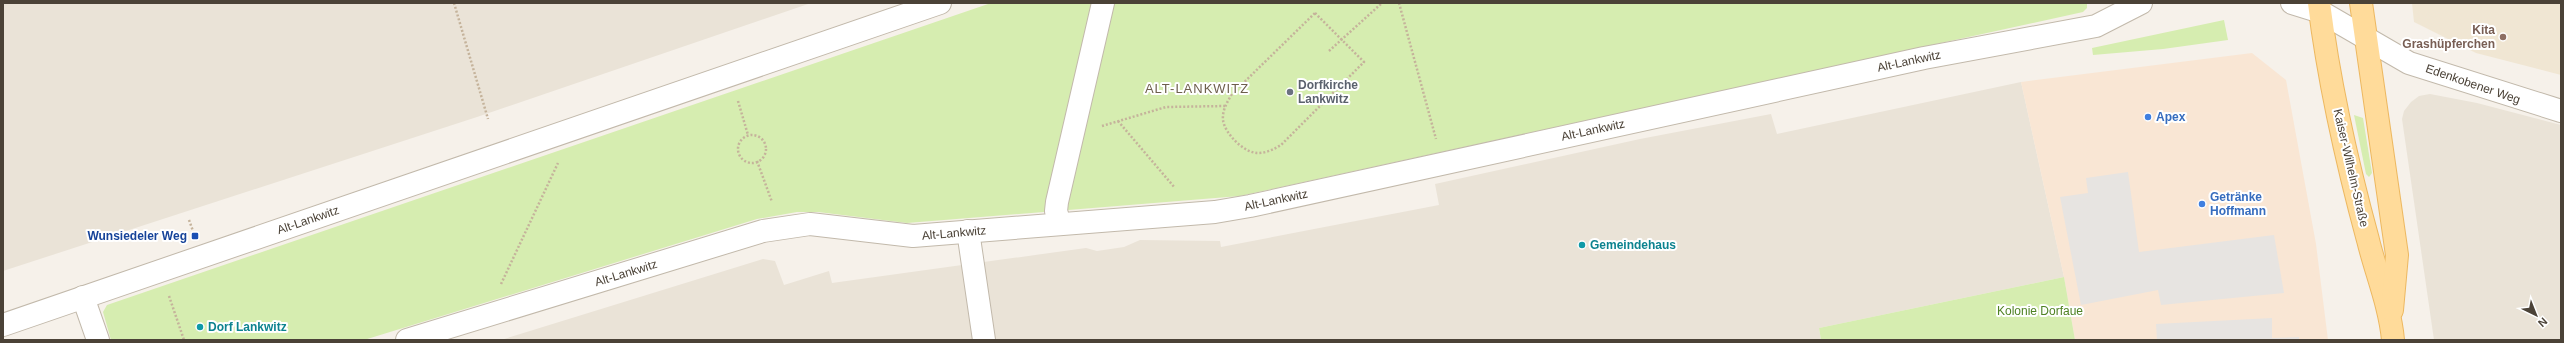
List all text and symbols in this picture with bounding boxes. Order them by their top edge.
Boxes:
place label: Kita Grashüpferchen [2402,23,2495,51]
marker: Kita Grashüpferchen [2498,32,2508,42]
street label: Alt-Lankwitz [1876,47,1942,75]
street label: Edenkobener Weg [2424,61,2522,107]
place label: Dorfkirche Lankwitz [1298,78,1358,106]
district label: ALT-LANKWITZ [1145,81,1249,96]
marker: Dorfkirche Lankwitz [1285,87,1295,97]
street label: Kaiser-Wilhelm-Straße [2331,108,2371,229]
place label: Apex [2156,110,2186,124]
marker: Apex [2143,112,2153,122]
street label: Alt-Lankwitz [1560,116,1626,144]
street label: Alt-Lankwitz [1243,186,1309,214]
place label: Getränke Hoffmann [2210,190,2266,218]
marker: Getränke Hoffmann [2197,199,2207,209]
street label: Alt-Lankwitz [275,203,341,237]
street label: Alt-Lankwitz [921,223,987,243]
place label: Wunsiedeler Weg [87,229,187,243]
marker: Wunsiedeler Weg [190,231,200,241]
place label: Gemeindehaus [1590,238,1676,252]
marker: Gemeindehaus [1577,240,1587,250]
street label: Alt-Lankwitz [593,257,659,289]
north arrow [2516,295,2556,335]
park label: Kolonie Dorfaue [1997,304,2083,318]
text: N [2536,315,2550,329]
place label: Dorf Lankwitz [208,320,287,334]
marker: Dorf Lankwitz [195,322,205,332]

